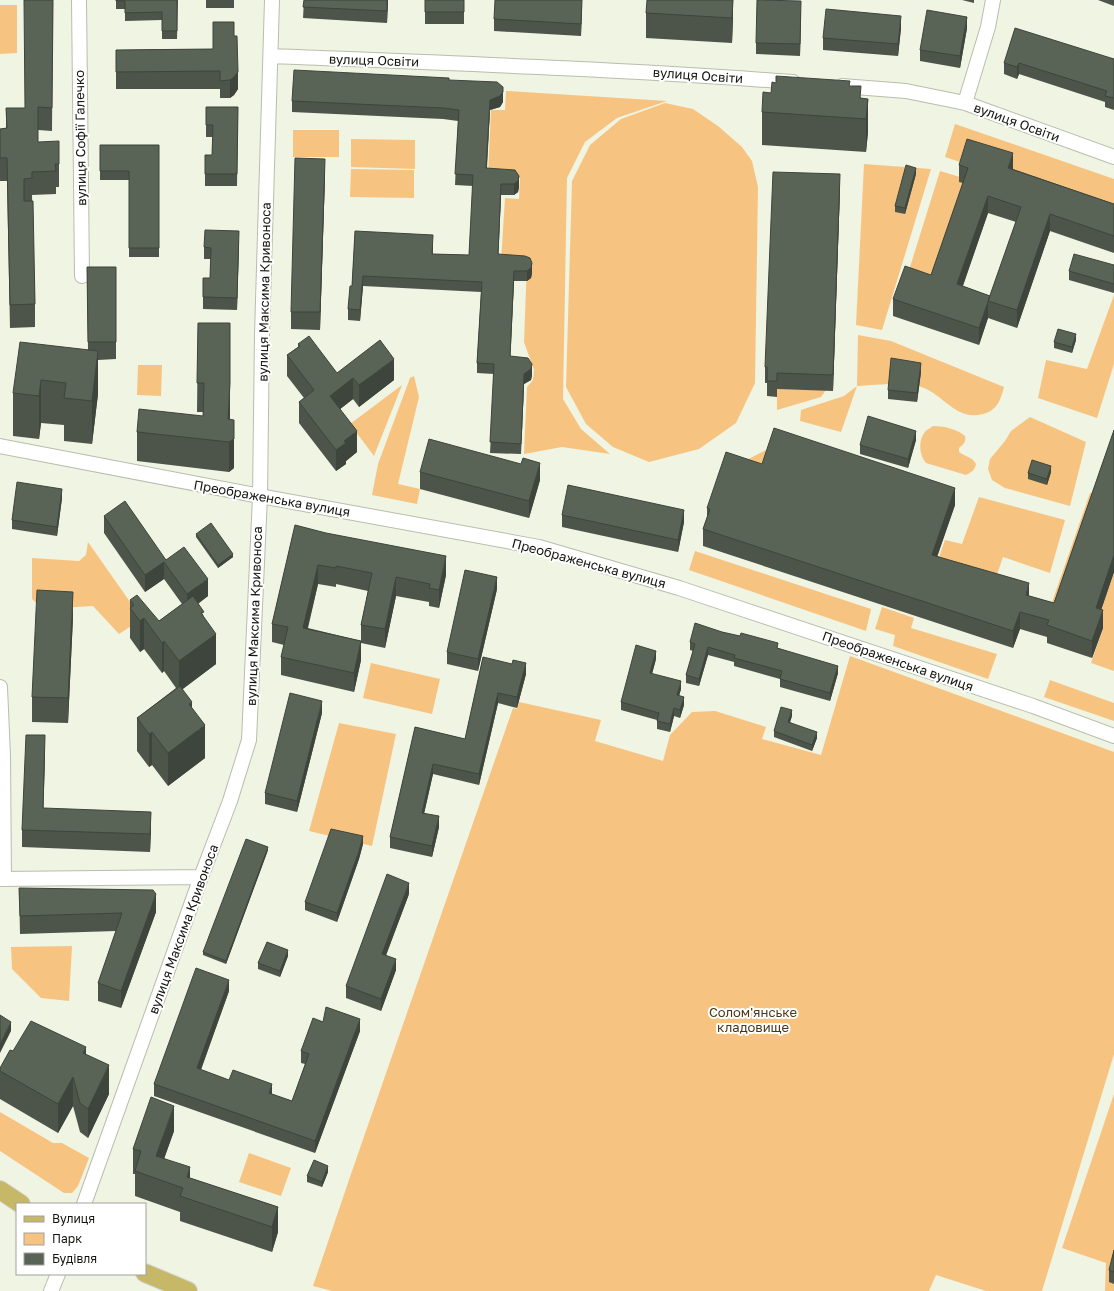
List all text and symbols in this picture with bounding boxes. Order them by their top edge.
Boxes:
street label: вулиця Освіти [329,50,419,70]
street label: вулиця Освіти [652,64,744,86]
street label: вулиця Софії Галечко [71,70,89,206]
street label: вулиця Освіти [972,99,1062,145]
street label: вулиця Максима Кривоноса [254,202,274,382]
street label: Преображенська вулиця [192,476,352,520]
street label: вулиця Максима Кривоноса [243,526,265,706]
street label: Преображенська вулиця [510,535,668,591]
street label: Преображенська вулиця [820,628,976,694]
street label: вулиця Максима Кривоноса [145,842,221,1016]
park label: Солом'янське кладовище [709,1004,797,1035]
legend [16,1203,146,1275]
text: Вулиця [52,1211,95,1226]
text: Парк [52,1231,82,1246]
text: Будівля [52,1251,97,1266]

